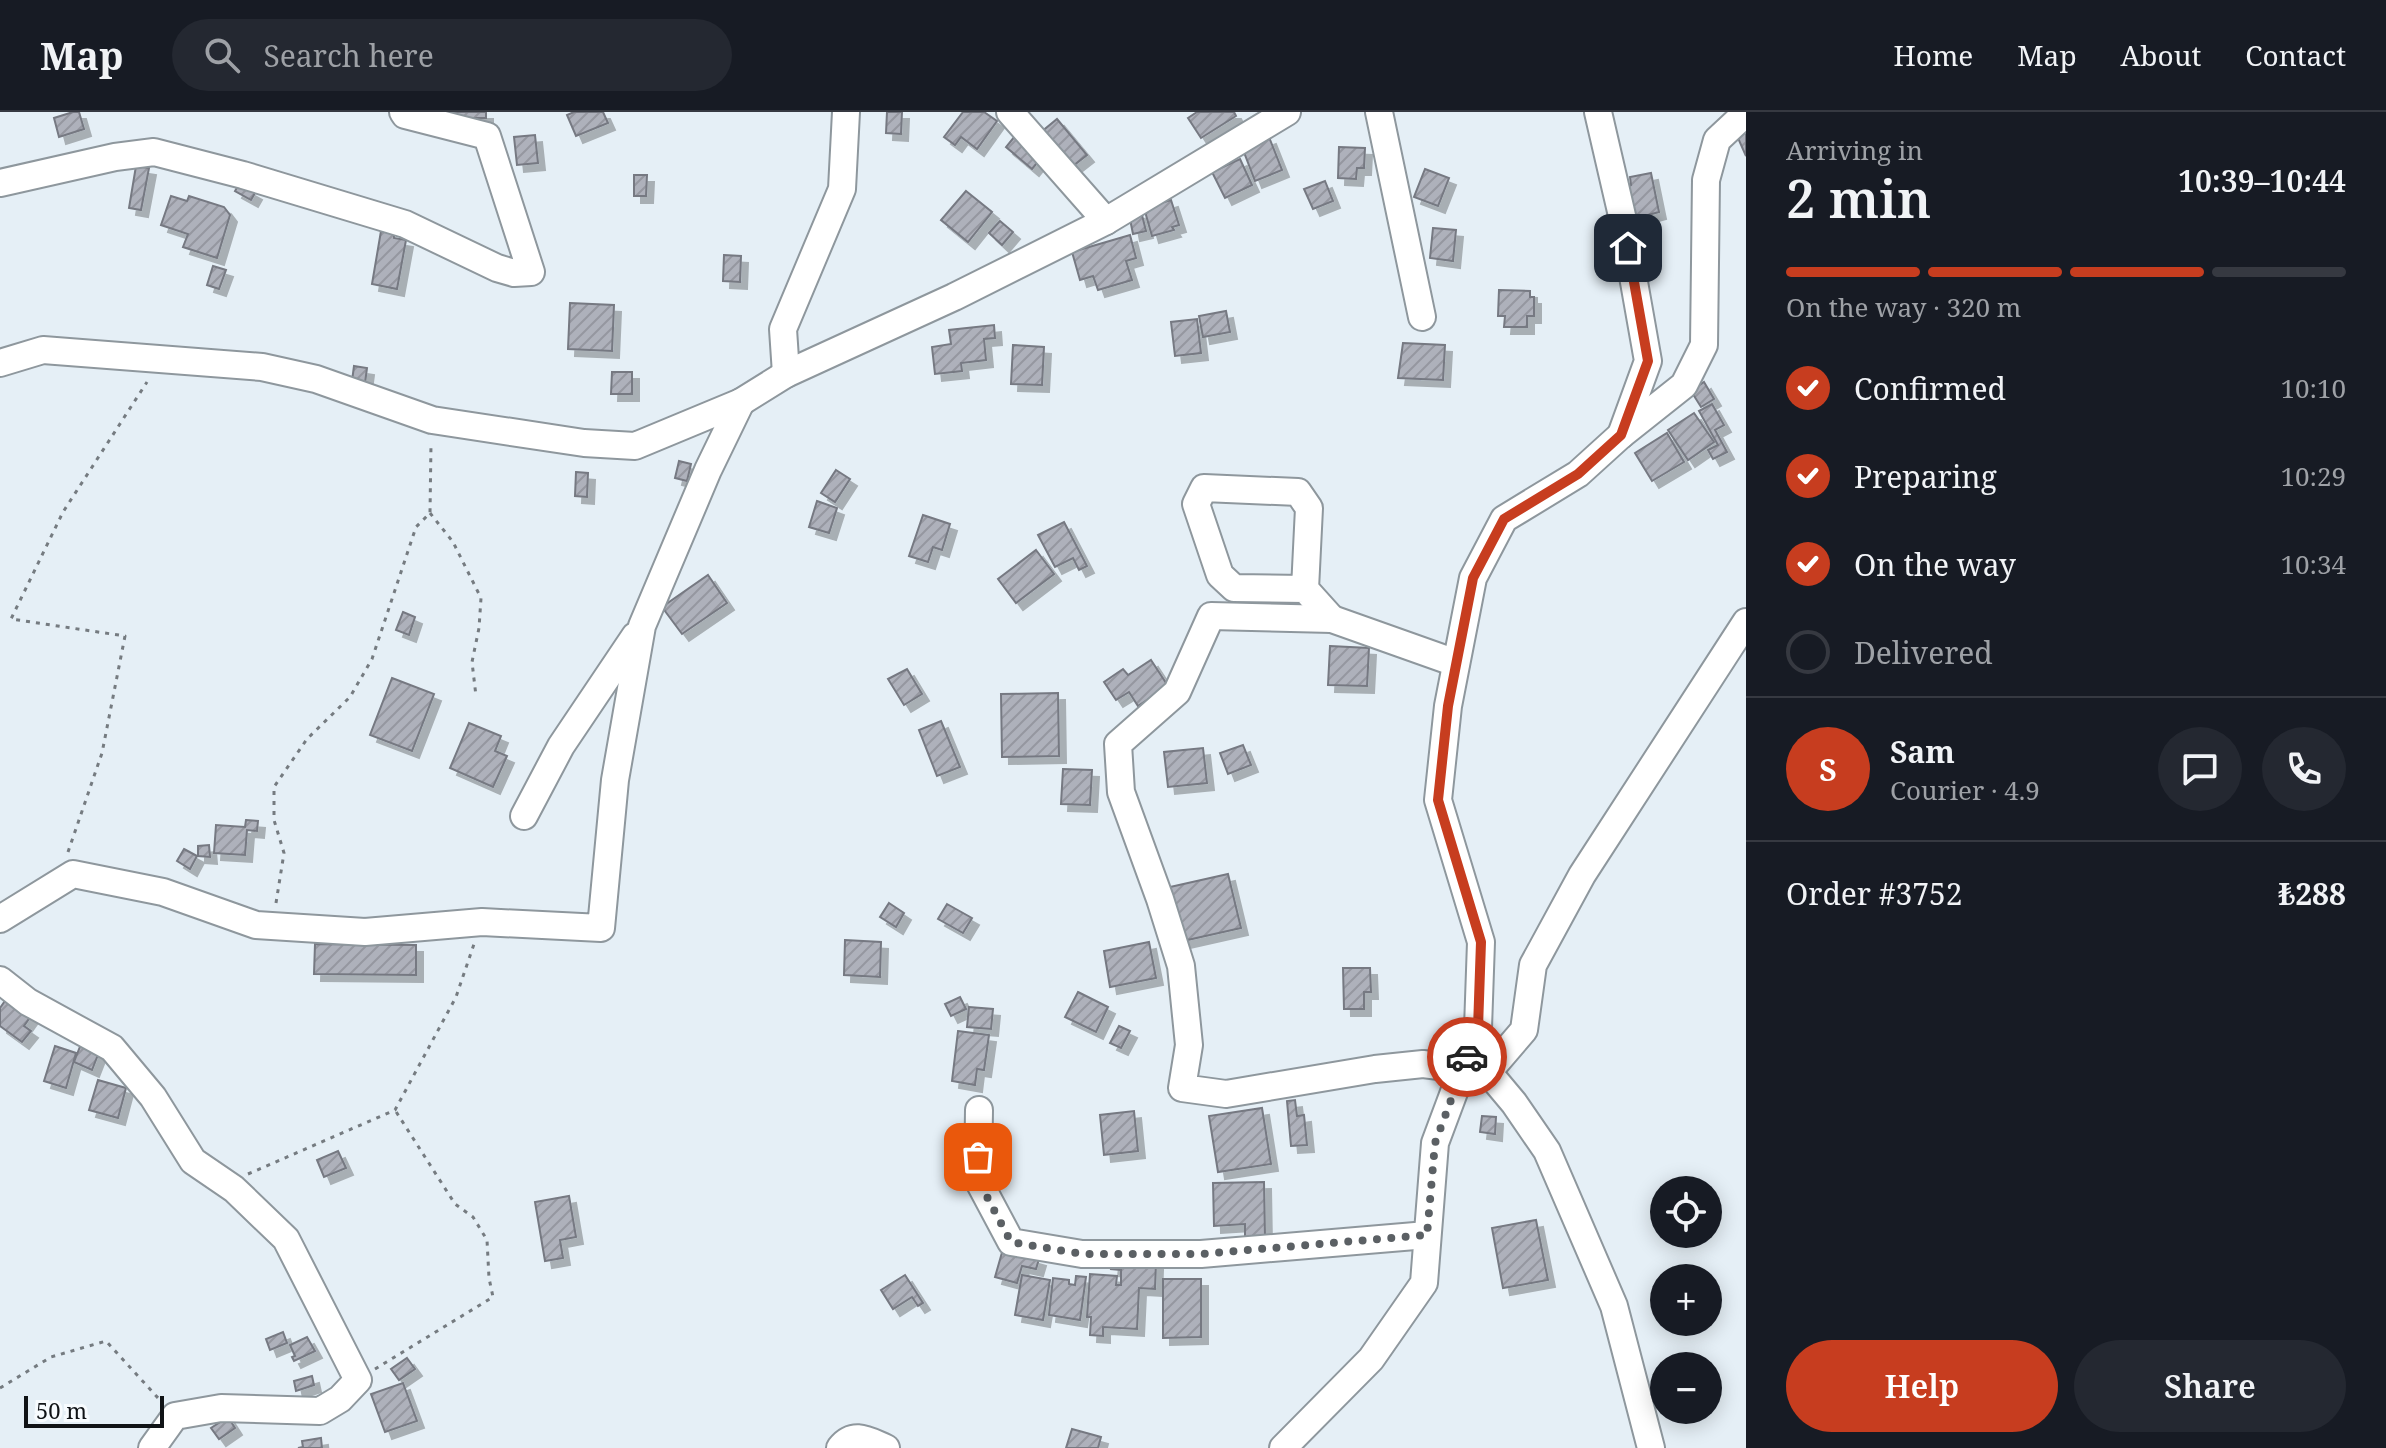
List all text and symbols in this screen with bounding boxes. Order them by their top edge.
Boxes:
search box [172,19,732,91]
text: Map [40,29,124,81]
icon: search [200,33,244,77]
text: Search here [264,35,434,76]
text: Home [1894,36,1973,74]
text: Map [2017,36,2077,74]
text: About [2121,36,2201,74]
text: Contact [2245,36,2346,74]
text: Arriving in [1786,132,1923,168]
text: 10:39–10:44 [2178,160,2346,201]
text: 2 min [1786,162,1931,233]
pin [1594,214,1662,282]
icon: home [1606,226,1650,270]
text: On the way · 320 m [1786,289,2021,325]
icon: check [1786,366,1830,410]
text: Confirmed [1854,368,2006,409]
text: 10:10 [2280,370,2346,406]
icon: check [1786,454,1830,498]
text: Preparing [1854,456,1997,497]
text: 10:29 [2280,458,2346,494]
icon: check [1786,542,1830,586]
text: On the way [1854,544,2016,585]
text: 10:34 [2280,546,2346,582]
text: Delivered [1854,632,1993,673]
button: chat [2158,727,2242,811]
button: phone [2262,727,2346,811]
text: Sam [1890,731,1955,772]
text: S [1819,749,1837,790]
text: Courier · 4.9 [1890,772,2040,808]
text: Order #3752 [1786,873,1963,914]
text: ₺288 [2278,873,2346,914]
courier [1427,1017,1507,1097]
icon: car [1445,1035,1489,1079]
pin [944,1123,1012,1191]
icon: bag [956,1135,1000,1179]
map controls [1650,1176,1722,1424]
button: locate [1650,1176,1722,1248]
button: + [1650,1264,1722,1336]
button: Help [1786,1340,2058,1432]
button: Share [2074,1340,2346,1432]
button: − [1650,1352,1722,1424]
scale bar [24,1392,164,1428]
text: 50 m [36,1395,87,1425]

